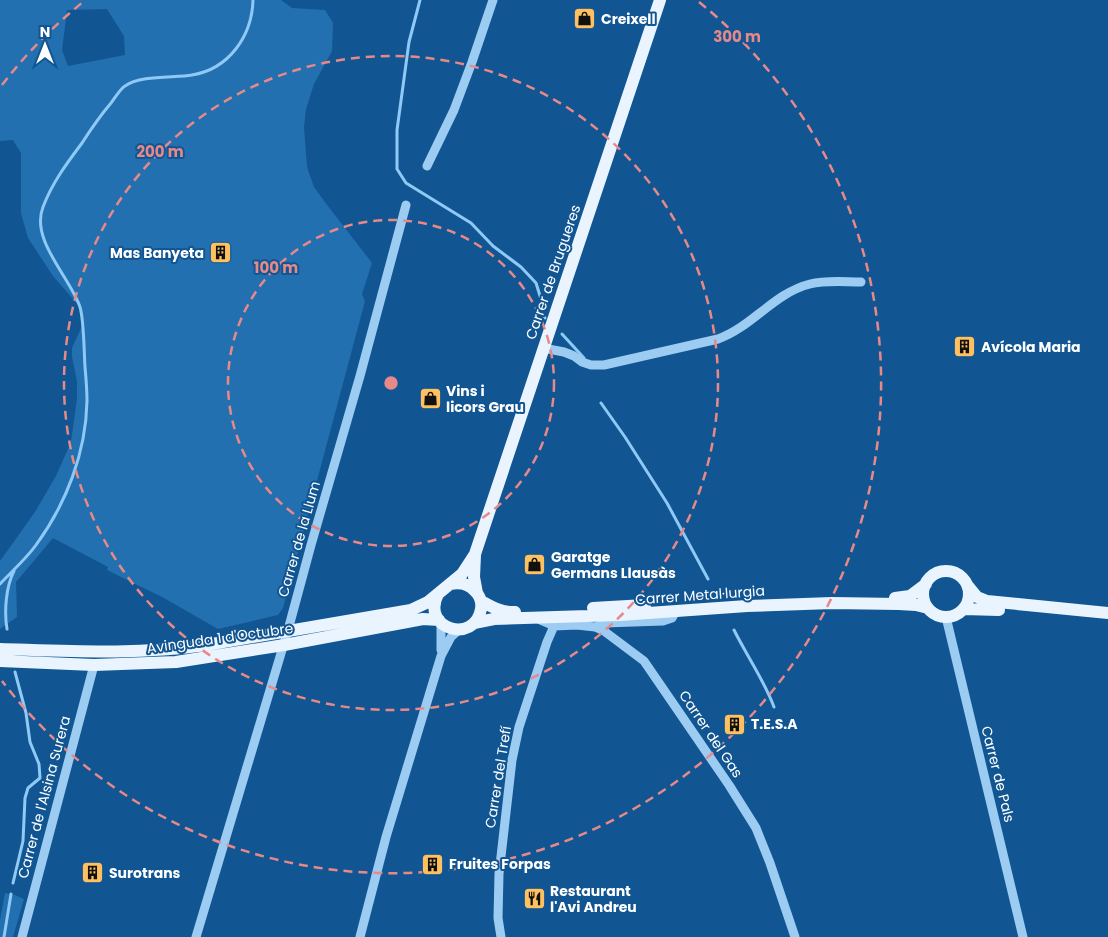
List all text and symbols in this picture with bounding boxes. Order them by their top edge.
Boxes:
shop icon: Creixell [573,7,597,31]
place label: Creixell [601,9,656,29]
north arrow [20,20,70,70]
text: N [40,22,50,42]
text: 300 m [713,26,761,47]
text: 200 m [136,141,184,162]
street label: Carrer de Brugueres [521,202,585,342]
building icon: Mas Banyeta [208,241,232,265]
place label: Mas Banyeta [110,243,204,263]
text: 100 m [254,257,298,278]
building icon: Avícola Maria [953,335,977,359]
place label: Avícola Maria [981,337,1081,357]
centre of rings [382,374,400,392]
place label: Vins i licors Grau [446,381,524,417]
shop icon: Vins i licors Grau [418,387,442,411]
street label: Carrer de la Llum [273,479,325,599]
place label: Garatge Germans Llausàs [551,547,676,583]
shop icon: Garatge Germans Llausàs [523,553,547,577]
street label: Carrer Metal·lurgia [634,580,766,610]
street label: Avinguda 1 d'Octubre [146,618,295,658]
street label: Carrer del Gas [674,686,748,782]
building icon: T.E.S.A [723,712,747,736]
street label: Carrer de l'Alsina Surera [13,714,75,880]
place label: T.E.S.A [751,714,798,734]
street label: Carrer del Trefí [480,724,516,830]
street label: Carrer de Pals [976,724,1020,824]
building icon: Fruites Forpas [421,852,445,876]
place label: Fruites Forpas [449,854,551,874]
building icon: Surotrans [81,861,105,885]
place label: Surotrans [109,863,181,883]
place label: Restaurant l'Avi Andreu [550,881,637,917]
restaurant icon: Restaurant l'Avi Andreu [522,887,546,911]

